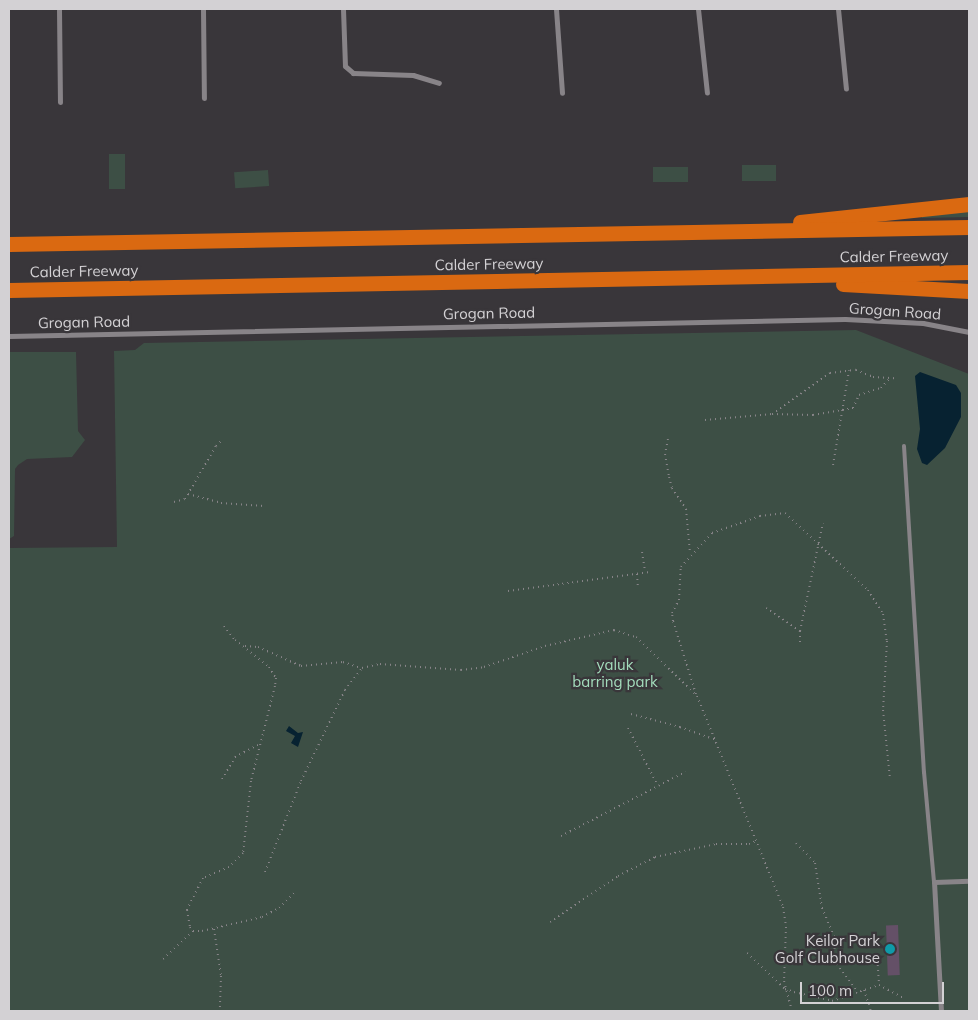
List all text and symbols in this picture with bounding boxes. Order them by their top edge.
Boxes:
street label: Calder Freeway [839,246,949,266]
street label: Calder Freeway [434,254,544,274]
street label: Calder Freeway [29,261,139,281]
street label: Grogan Road [848,299,942,323]
street label: Grogan Road [443,303,535,323]
street label: Grogan Road [38,312,130,332]
park label: yaluk barring park [572,655,658,690]
place label: Keilor Park Golf Clubhouse [775,931,880,966]
marker: Keilor Park Golf Clubhouse [884,943,896,955]
scale bar [803,972,947,1004]
text: 100 m [808,981,852,1000]

